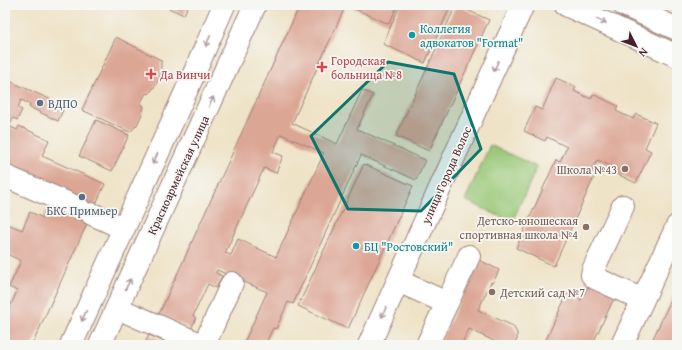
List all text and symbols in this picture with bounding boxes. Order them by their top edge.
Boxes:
one-way arrow [595,18,607,25]
place label: Коллегия адвокатов "Format" [420,20,523,51]
north arrow [616,26,656,66]
marker: Коллегия адвокатов "Format" [407,30,417,40]
one-way arrow [204,34,212,46]
text: N [635,45,652,61]
place label: Городская больница №8 [331,52,402,83]
one-way arrow [491,60,499,72]
marker: Городская больница №8 [316,61,328,73]
place label: Да Винчи [159,66,210,83]
marker: Да Винчи [145,68,157,80]
place label: ВДПО [48,95,78,112]
one-way arrow [208,96,215,108]
marker: ВДПО [35,98,45,108]
street label: Красноармейская улица [143,112,213,237]
street label: улица Города Волос [416,123,475,228]
one-way arrow [151,153,158,165]
place label: Школа №43 [557,161,617,178]
marker: Школа №43 [620,164,630,174]
marker: БКС Примьер [77,192,87,202]
place label: БКС Примьер [46,202,118,219]
place label: Детско-юношеская спортивная школа №4 [460,212,578,243]
marker: Детско-юношеская спортивная школа №4 [581,222,591,232]
place label: БЦ "Ростовский" [364,238,453,255]
marker: БЦ "Ростовский" [351,241,361,251]
one-way arrow [125,278,132,290]
place label: Детский сад №7 [499,284,585,301]
marker: Детский сад №7 [487,287,497,297]
one-way arrow [380,305,387,317]
one-way arrow [80,310,87,322]

